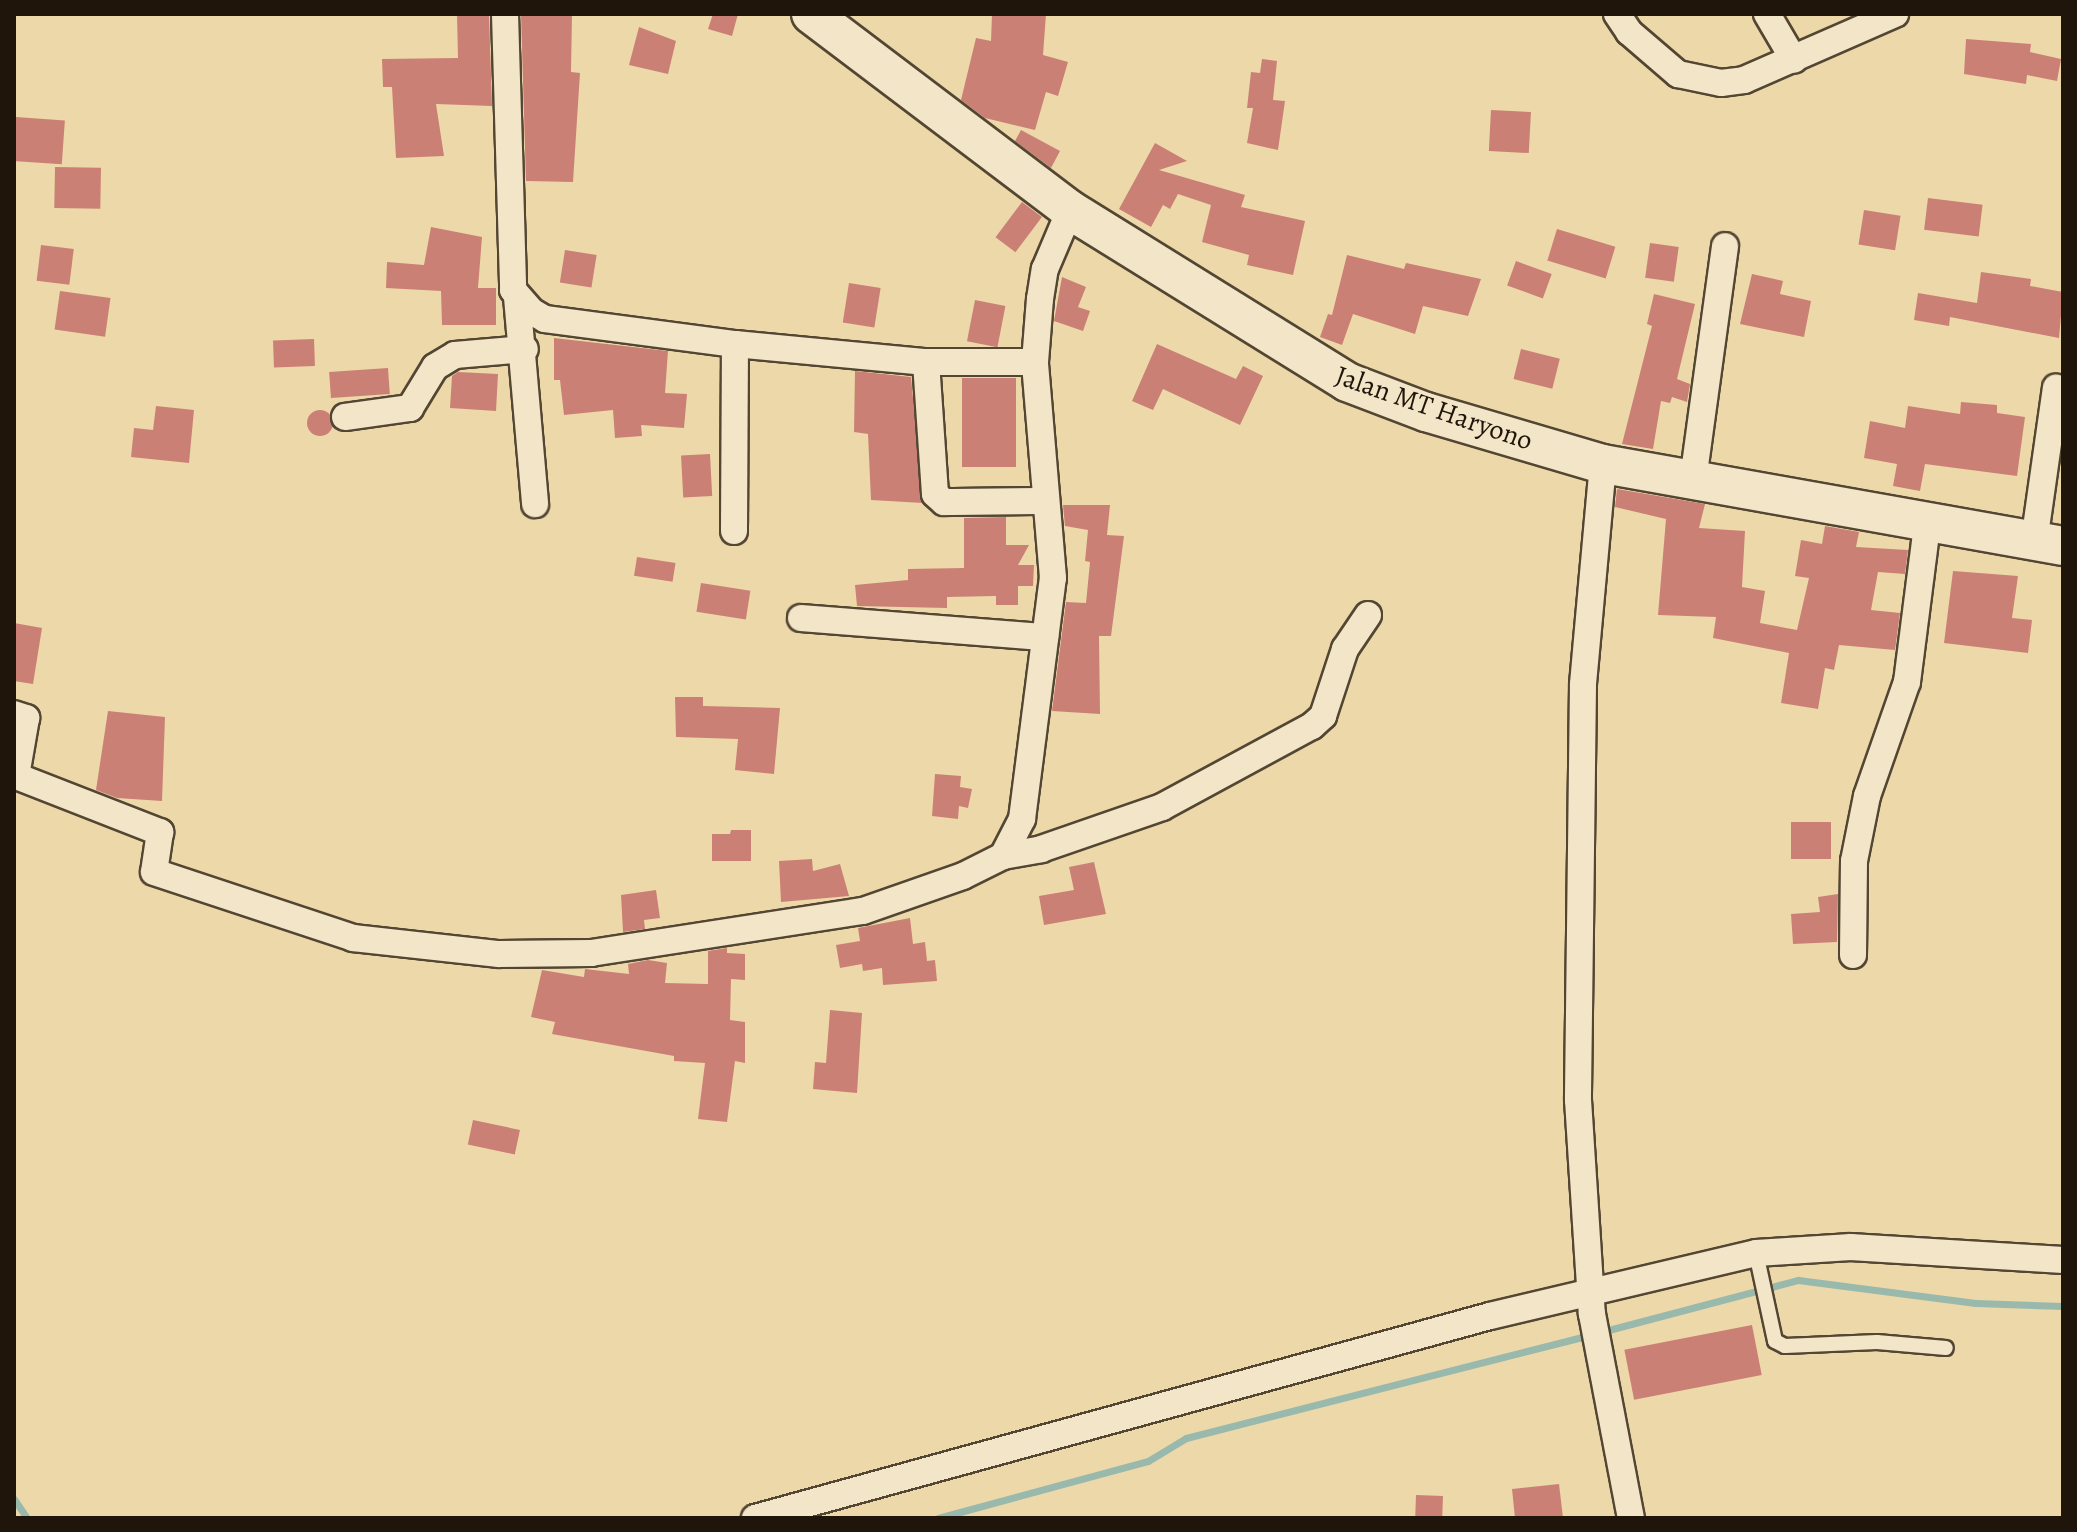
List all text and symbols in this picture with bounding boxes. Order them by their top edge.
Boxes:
street label: Jalan MT Haryono [1331,359,1537,457]

